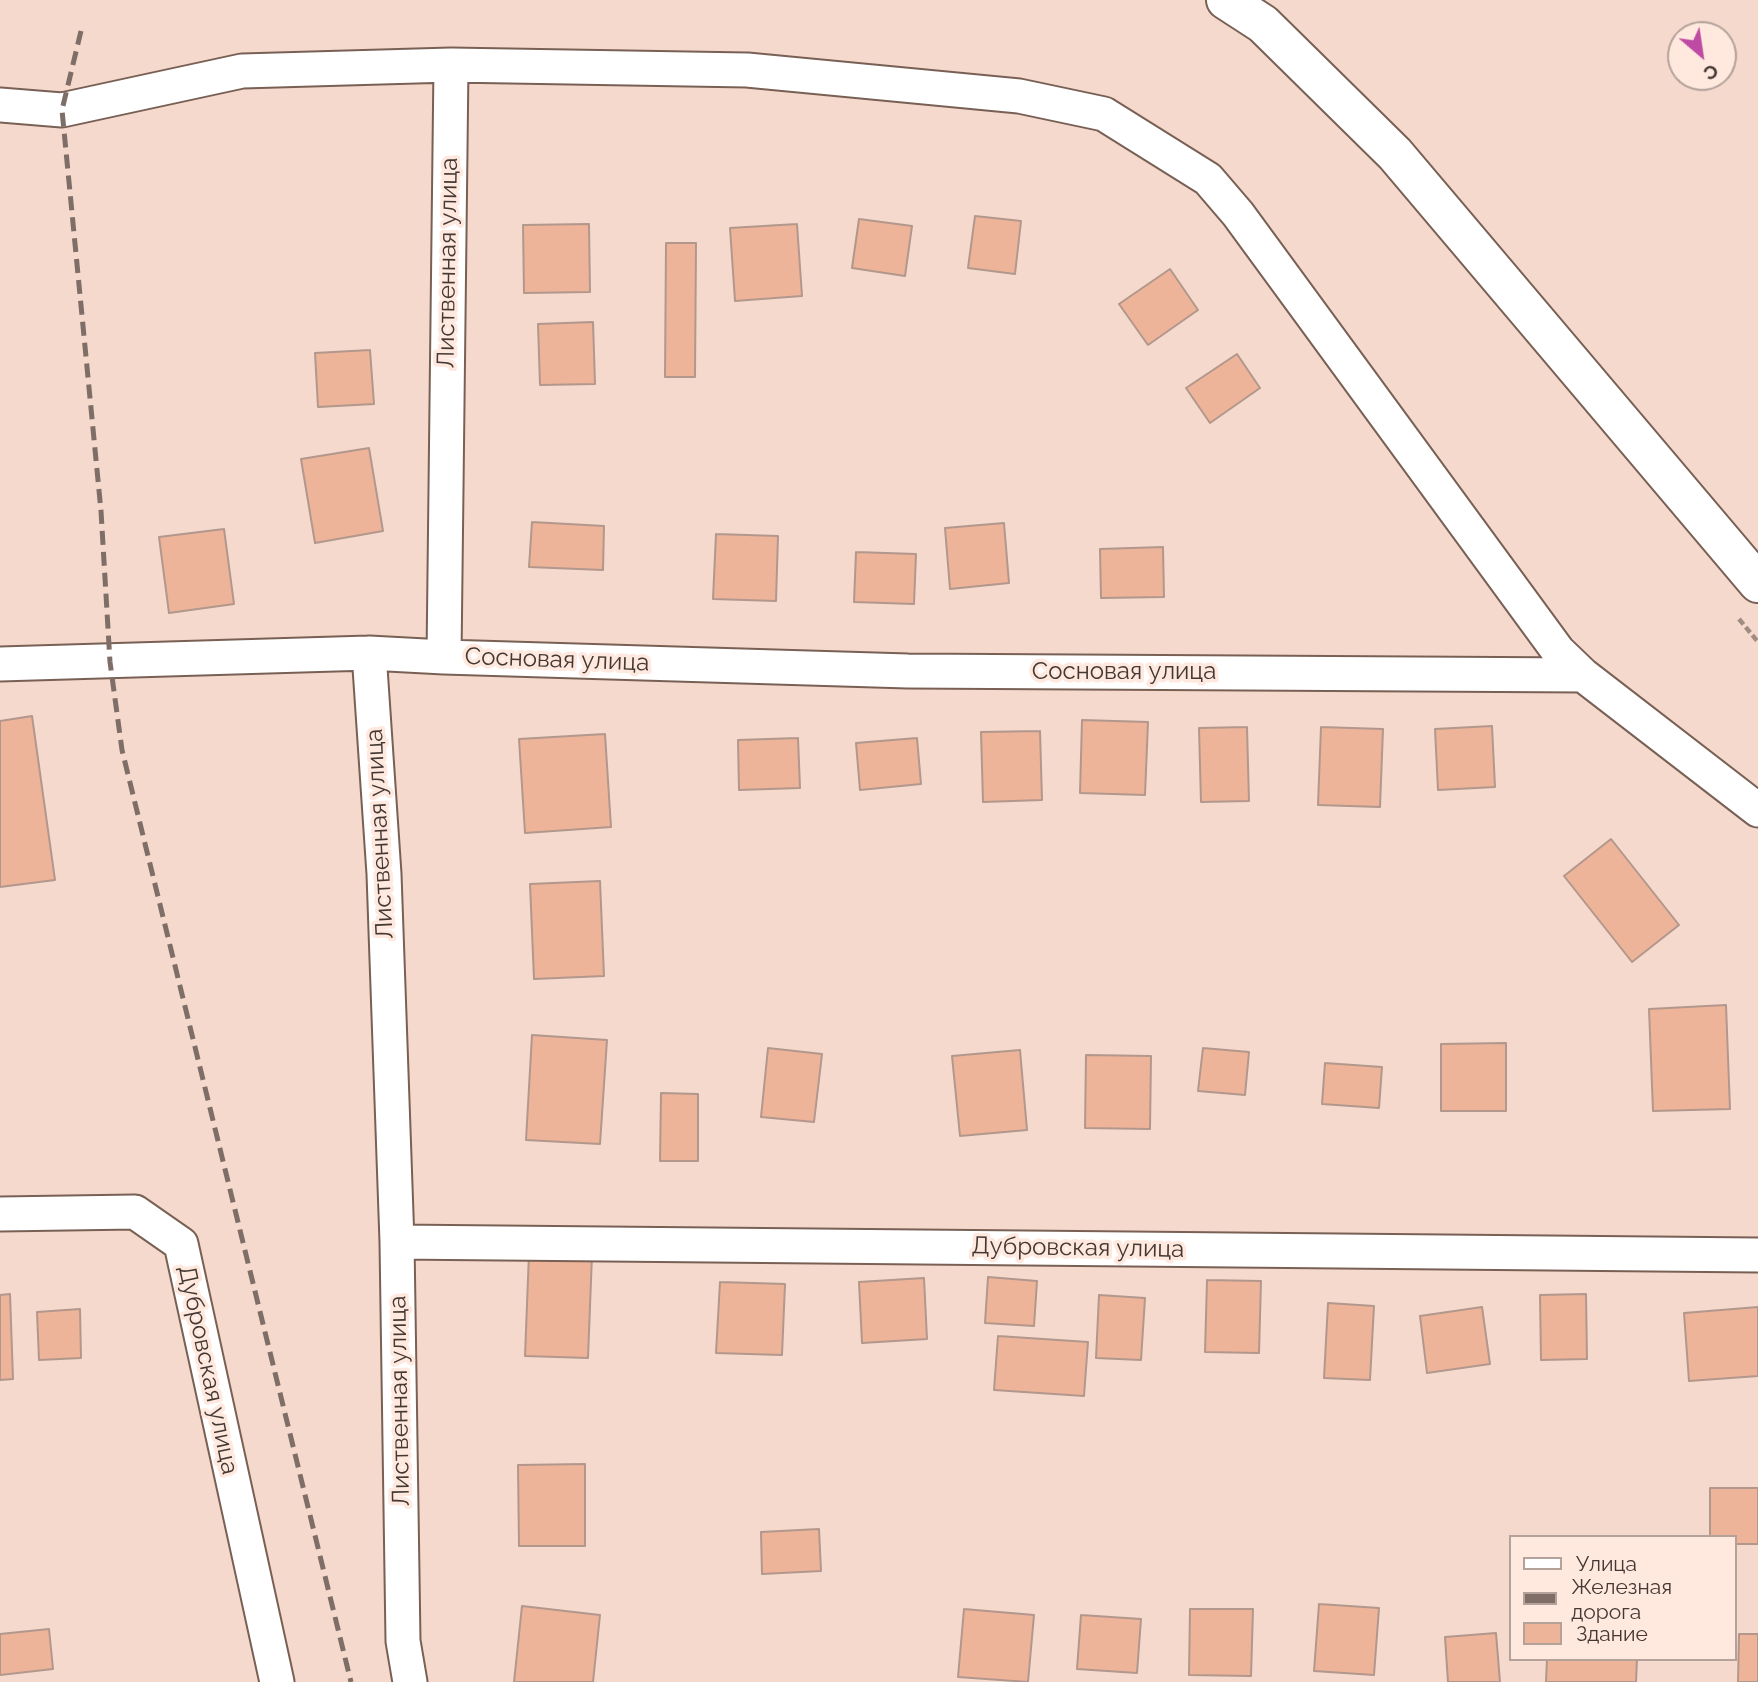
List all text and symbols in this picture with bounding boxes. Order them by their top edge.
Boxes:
north arrow [1667,21,1737,91]
text: С [1700,60,1722,85]
street label: Лиственная улица [432,157,464,369]
street label: Сосновая улица [464,642,650,678]
street label: Сосновая улица [1032,658,1216,686]
street label: Лиственная улица [360,728,400,940]
street label: Дубровская улица [971,1232,1185,1264]
street label: Дубровская улица [172,1263,244,1477]
street label: Лиственная улица [384,1295,416,1507]
legend [1510,1535,1737,1661]
text: Улица [1576,1551,1637,1576]
text: Железная дорога [1571,1574,1672,1624]
text: Здание [1576,1621,1648,1646]

